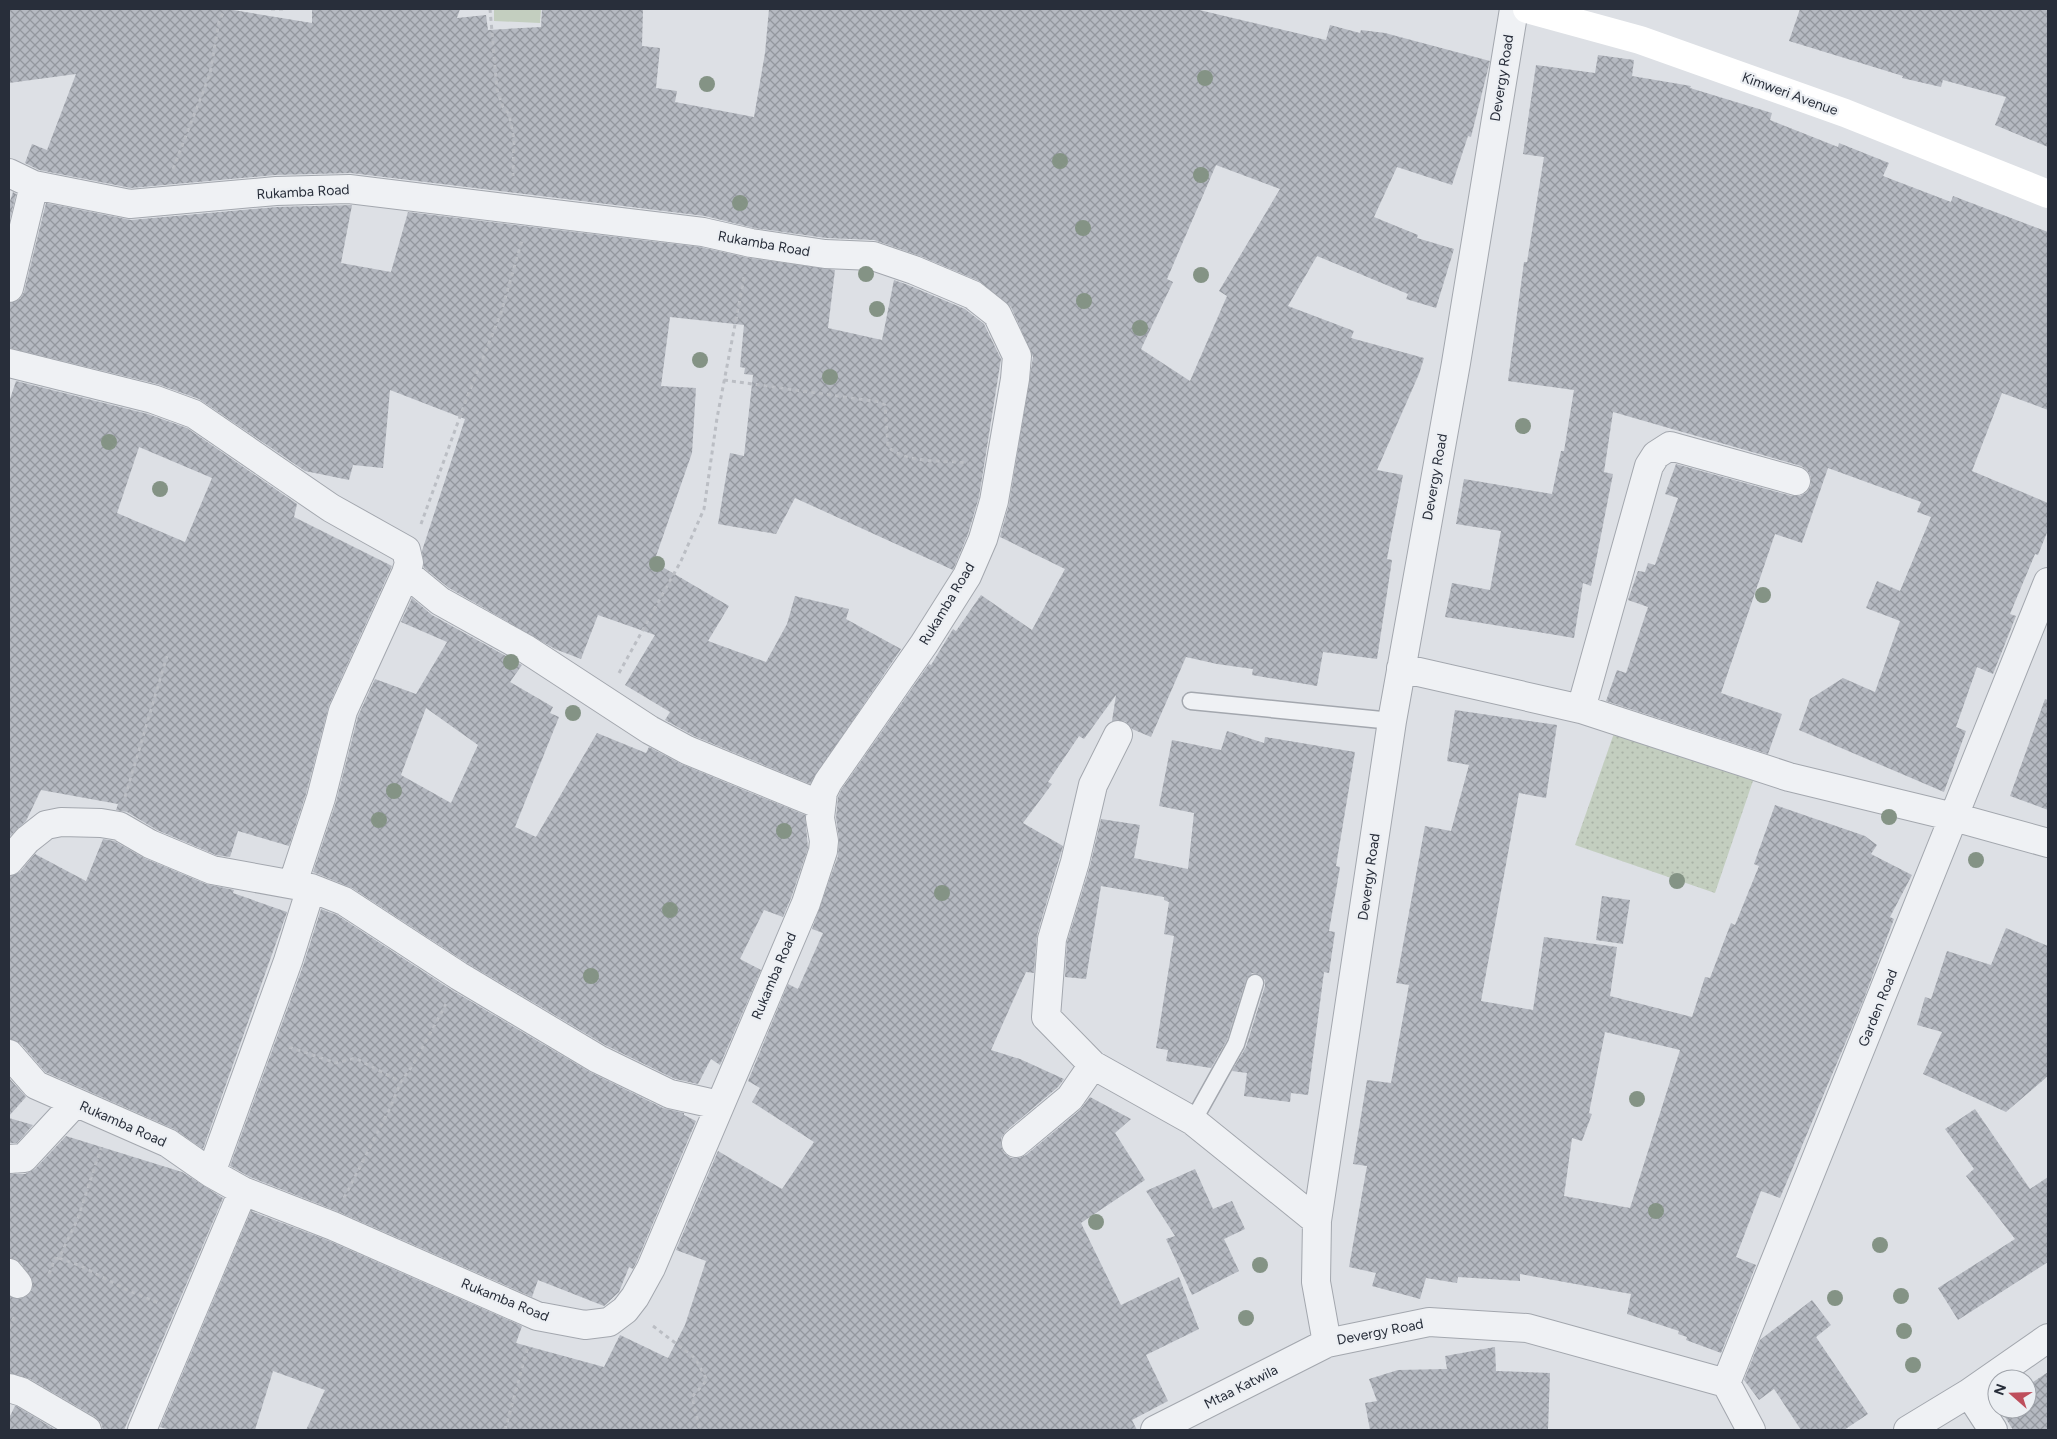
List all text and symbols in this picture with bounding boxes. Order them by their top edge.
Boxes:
street label: Devergy Road [1487,33,1517,123]
street label: Kimweri Avenue [1740,69,1841,119]
street label: Rukamba Road [256,181,350,203]
street label: Rukamba Road [717,228,811,260]
street label: Devergy Road [1419,432,1451,522]
street label: Rukamba Road [916,560,978,648]
street label: Devergy Road [1354,832,1384,922]
street label: Rukamba Road [748,930,800,1022]
street label: Garden Road [1855,967,1901,1049]
street label: Rukamba Road [77,1097,169,1151]
street label: Rukamba Road [459,1275,551,1325]
street label: Devergy Road [1335,1315,1425,1349]
street label: Mtaa Katwila [1201,1361,1281,1413]
north arrow [1987,1369,2037,1419]
text: N [1990,1382,2010,1398]

